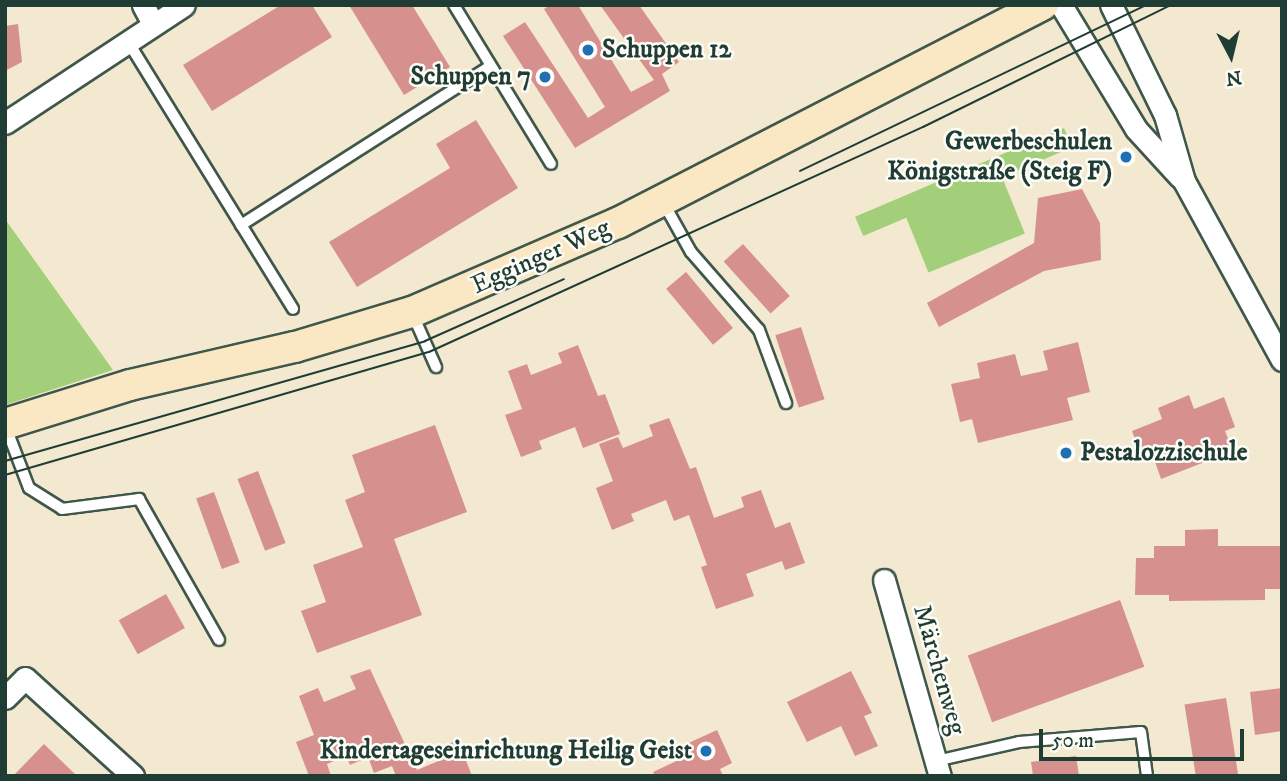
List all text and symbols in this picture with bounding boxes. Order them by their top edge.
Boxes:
north arrow [1196,21,1266,91]
place label: Schuppen 12 [602,34,731,66]
marker: Schuppen 12 [580,42,596,58]
place label: Schuppen 7 [410,61,531,93]
text: N [1224,65,1243,90]
marker: Schuppen 7 [537,69,553,85]
place label: Gewerbeschulen Königstraße (Steig F) [887,126,1112,188]
marker: Gewerbeschulen Königstraße (Steig F) [1118,149,1134,165]
street label: Egginger Weg [467,213,615,301]
place label: Pestalozzischule [1080,437,1248,469]
marker: Pestalozzischule [1058,445,1074,461]
street label: Märchenweg [906,602,972,738]
scale bar [1042,714,1247,758]
text: 50 m [1052,728,1094,754]
place label: Kindertageseinrichtung Heilig Geist [320,735,692,767]
marker: Kindertageseinrichtung Heilig Geist [698,743,714,759]

